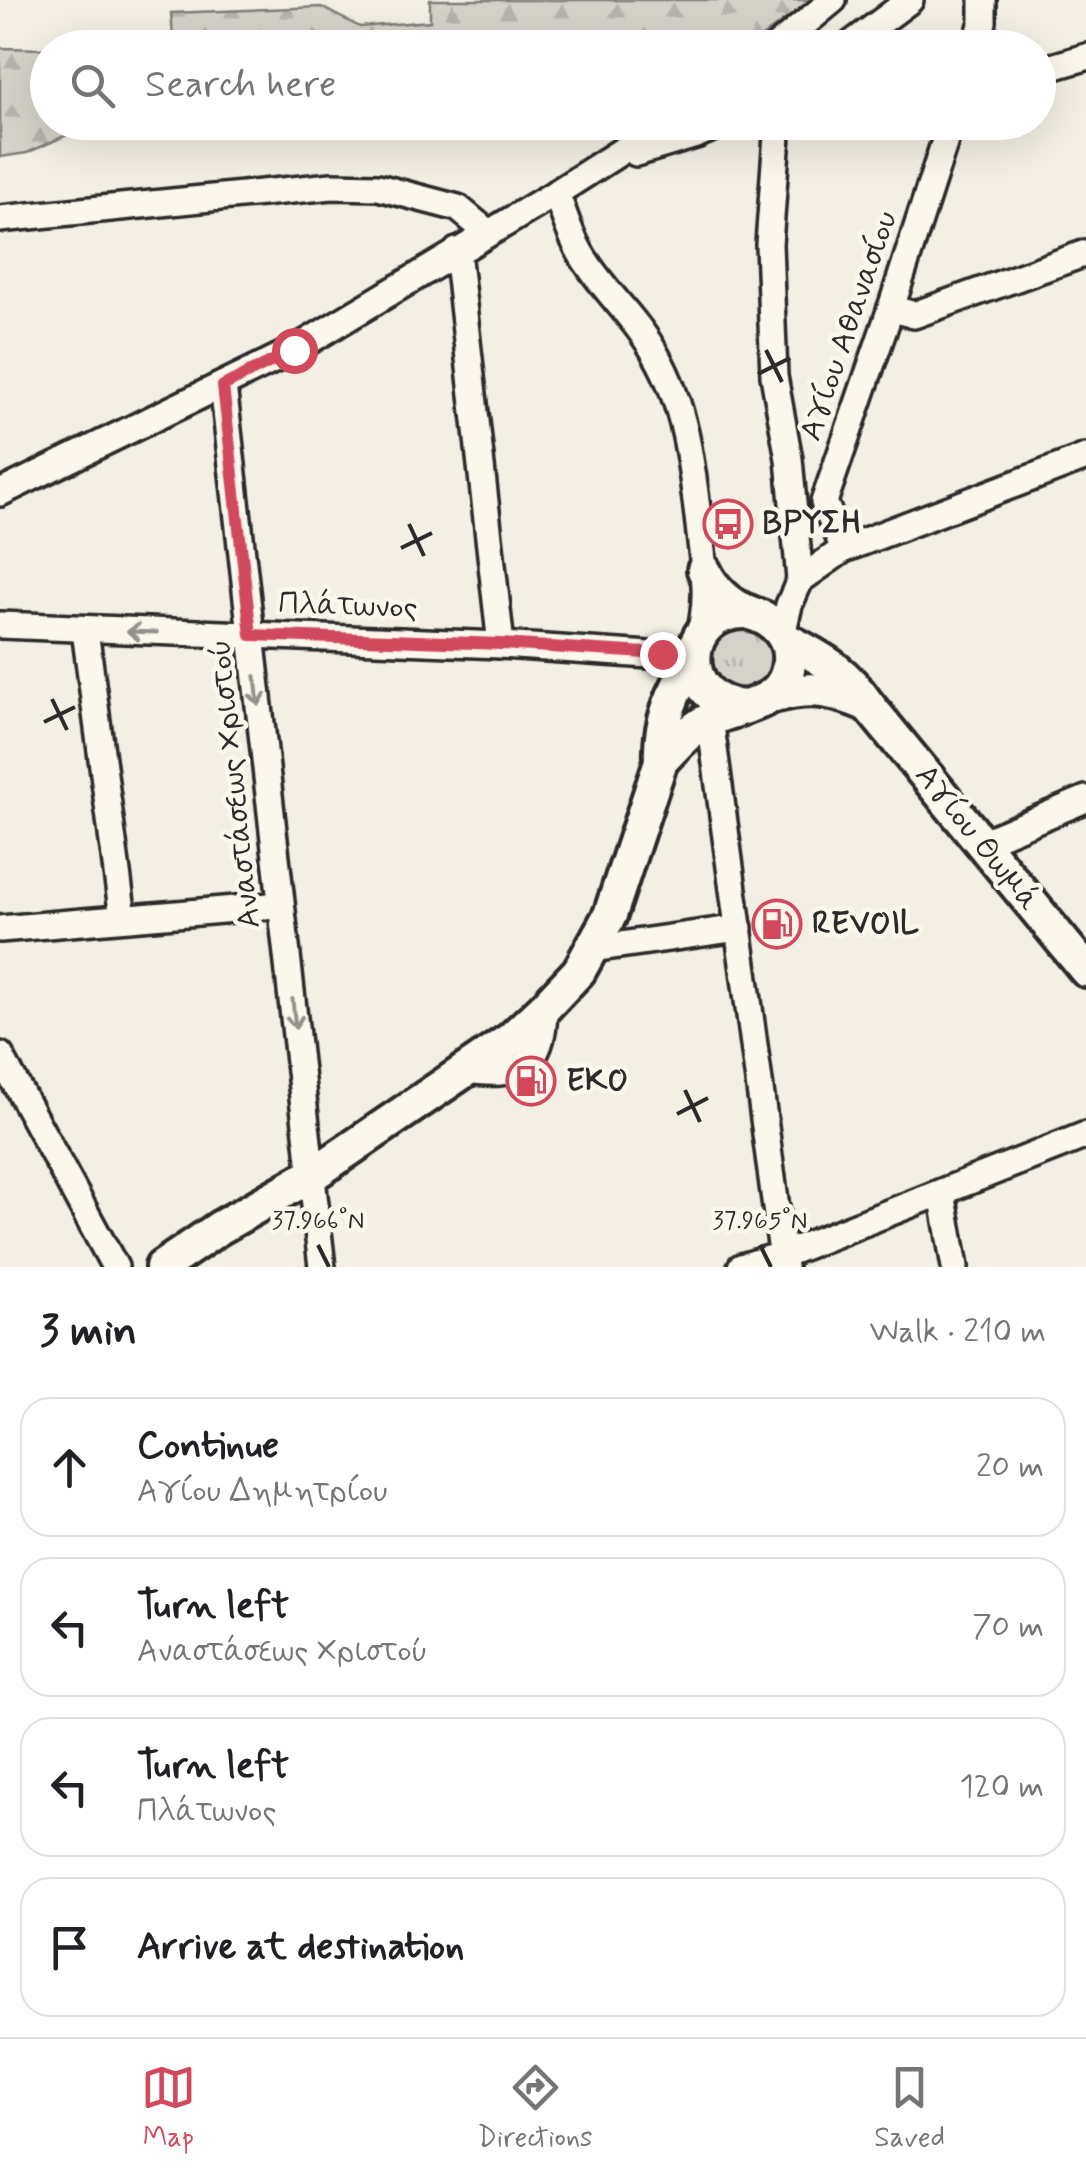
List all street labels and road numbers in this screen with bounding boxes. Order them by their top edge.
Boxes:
street label: Αγίου Αθανασίου [790,206,908,446]
street label: Πλάτωνος [278,583,418,629]
street label: Αναστάσεως Χριστού [199,637,271,931]
street label: Αγίου Θωμά [905,756,1049,920]

